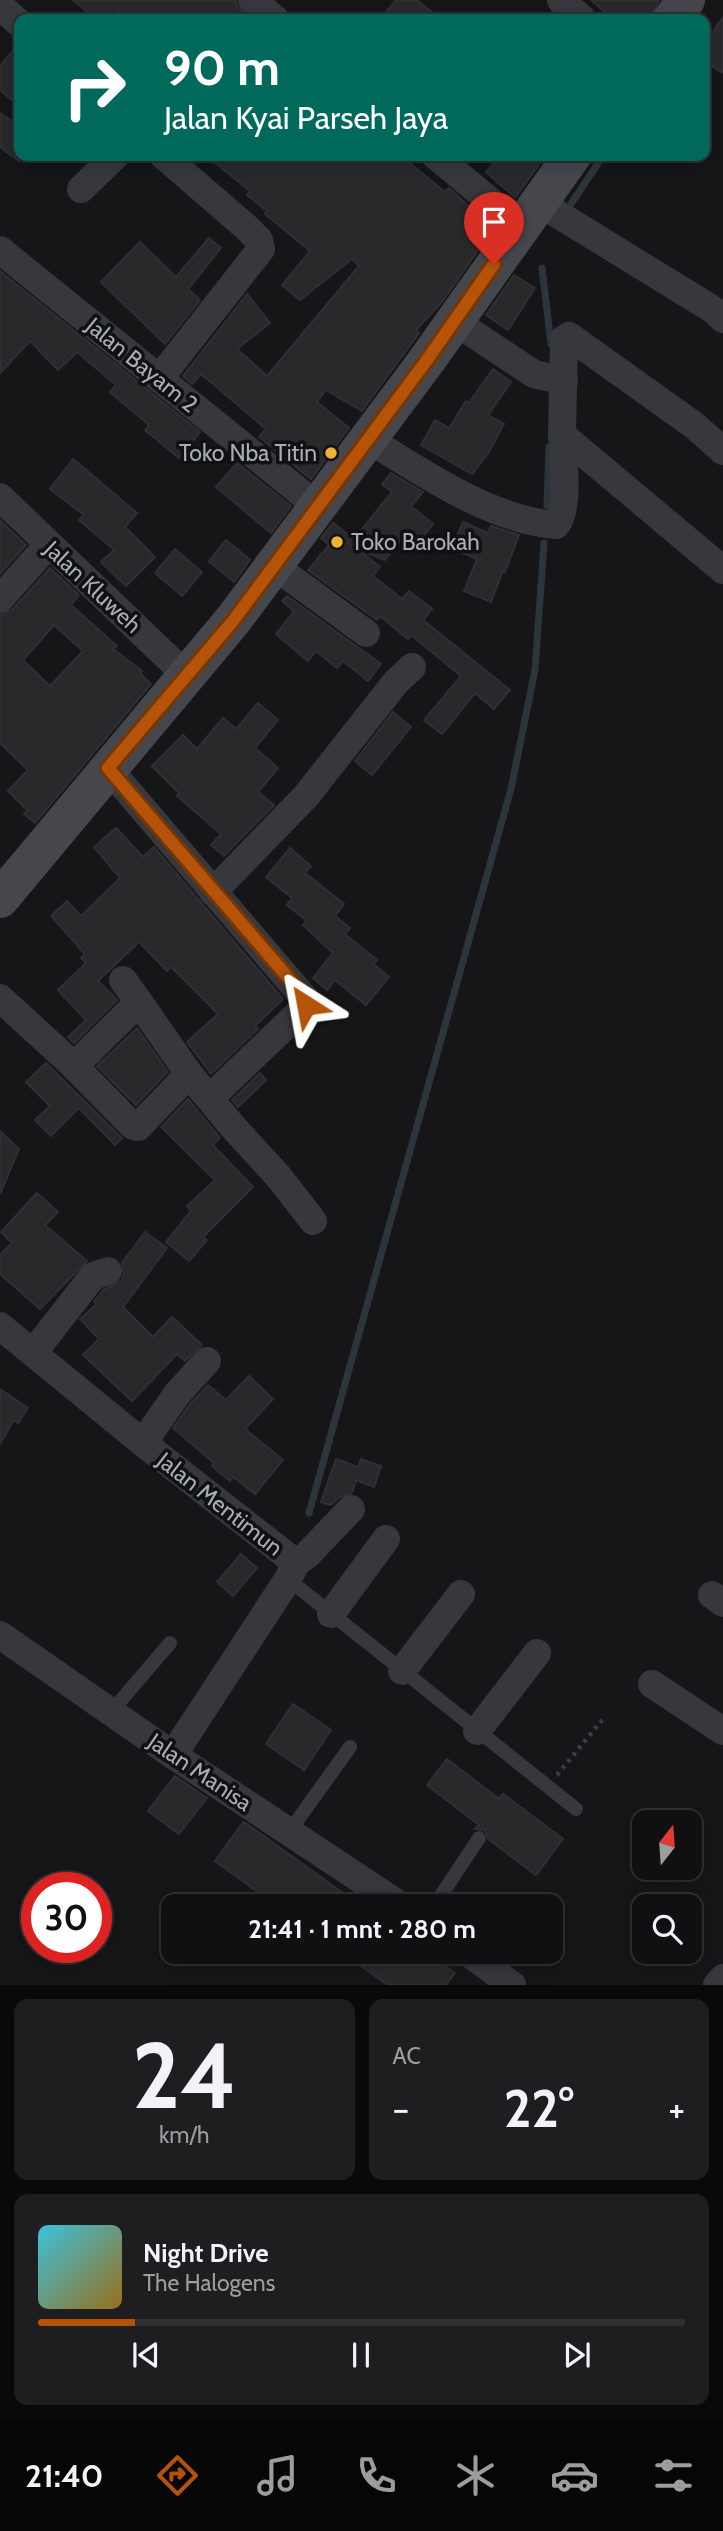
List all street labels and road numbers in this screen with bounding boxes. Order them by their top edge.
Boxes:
street label: Jalan Bayam 2 [80,311,203,418]
street label: Jalan Kluweh [38,534,147,639]
street label: Jalan Mentimun [151,1446,288,1562]
street label: Jalan Manisa [142,1727,257,1817]

